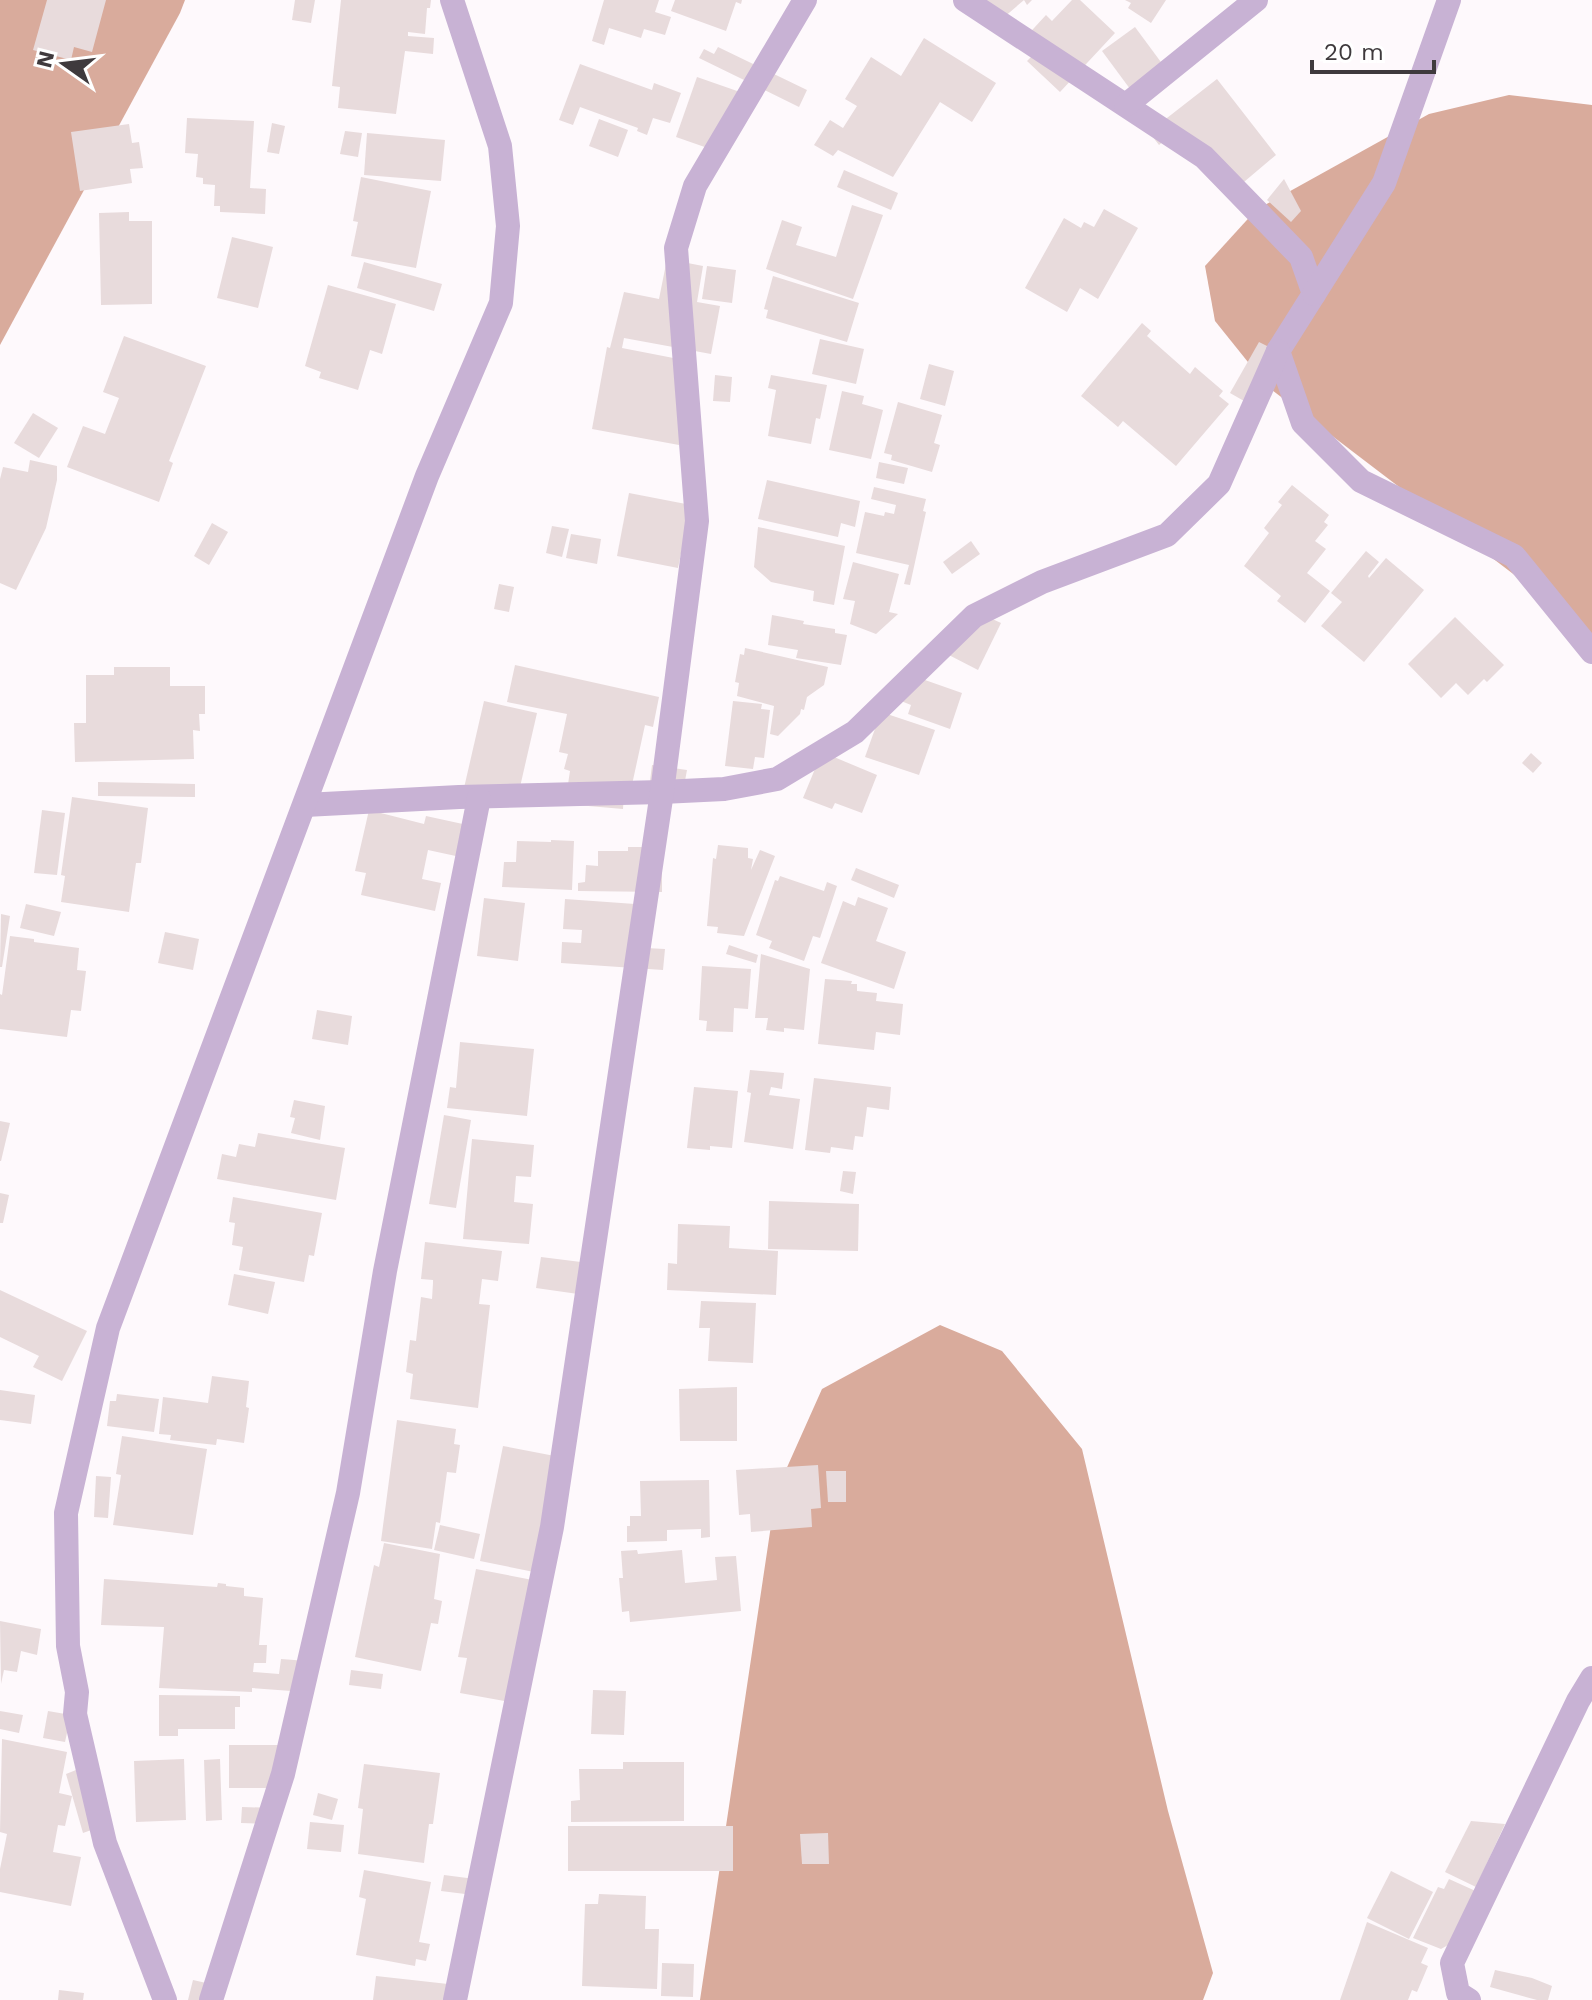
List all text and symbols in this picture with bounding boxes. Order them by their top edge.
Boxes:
north arrow [24,24,104,104]
scale bar [1312,24,1434,74]
text: 20 m [1324,38,1384,66]
text: N [31,48,59,70]

